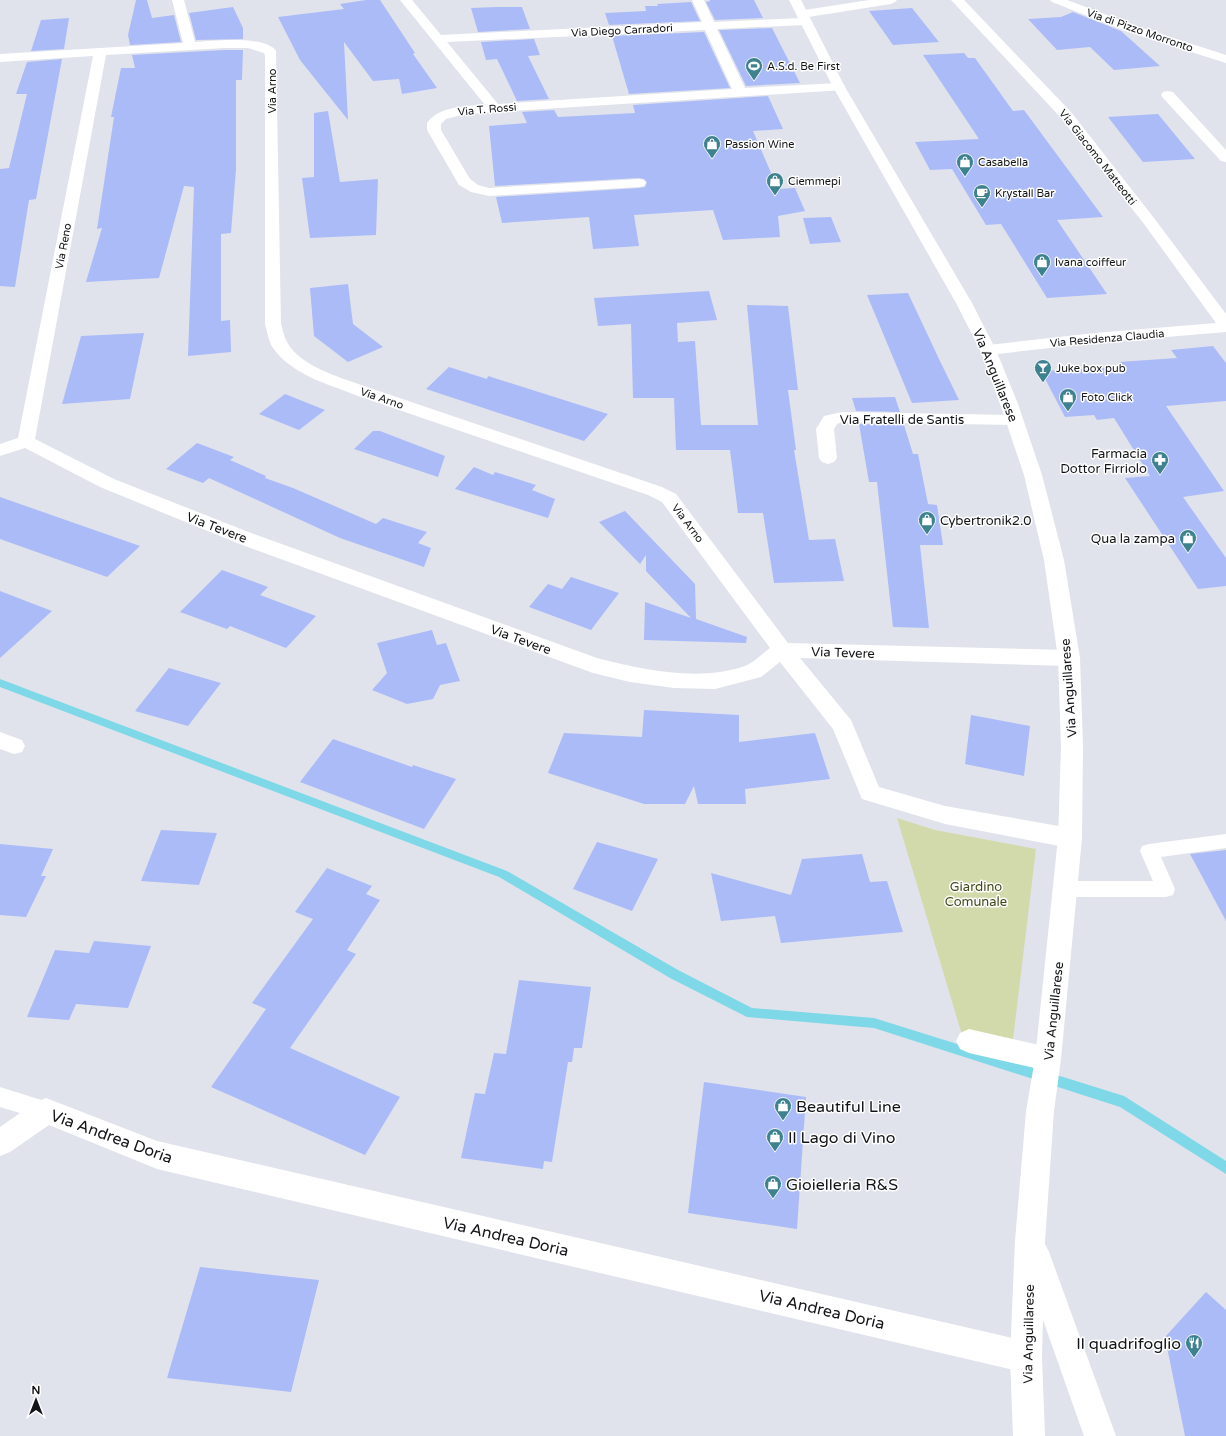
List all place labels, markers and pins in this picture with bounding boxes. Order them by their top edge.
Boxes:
sports icon: A.S.d. Be First [744,56,764,81]
place label: A.S.d. Be First [767,60,840,73]
shop icon: Passion Wine [702,134,722,159]
place label: Passion Wine [725,138,795,151]
shop icon: Casabella [955,152,975,177]
place label: Casabella [978,156,1028,169]
shop icon: Ciemmepi [765,171,785,196]
place label: Ciemmepi [788,175,841,188]
cafe icon: Krystall Bar [972,183,992,208]
place label: Krystall Bar [995,187,1055,200]
shop icon: Ivana coiffeur [1032,252,1052,277]
place label: Ivana coiffeur [1055,256,1127,269]
bar icon: Juke box pub [1033,358,1053,383]
place label: Juke box pub [1056,362,1126,375]
shop icon: Foto Click [1058,387,1078,412]
place label: Foto Click [1081,391,1133,404]
place label: Farmacia Dottor Firriolo [1060,446,1147,477]
pharmacy icon: Farmacia Dottor Firriolo [1150,450,1170,475]
shop icon: Cybertronik2.0 [917,510,937,535]
place label: Cybertronik2.0 [940,513,1032,529]
shop icon: Qua la zampa [1178,528,1198,553]
place label: Qua la zampa [1091,531,1175,547]
shop icon: Beautiful Line [773,1096,793,1121]
place label: Beautiful Line [796,1097,901,1117]
shop icon: Il Lago di Vino [765,1127,785,1152]
place label: Il Lago di Vino [788,1128,895,1148]
shop icon: Gioielleria R&S [763,1174,783,1199]
place label: Gioielleria R&S [786,1175,898,1195]
restaurant icon: Il quadrifoglio [1184,1333,1204,1358]
place label: Il quadrifoglio [1076,1334,1181,1354]

